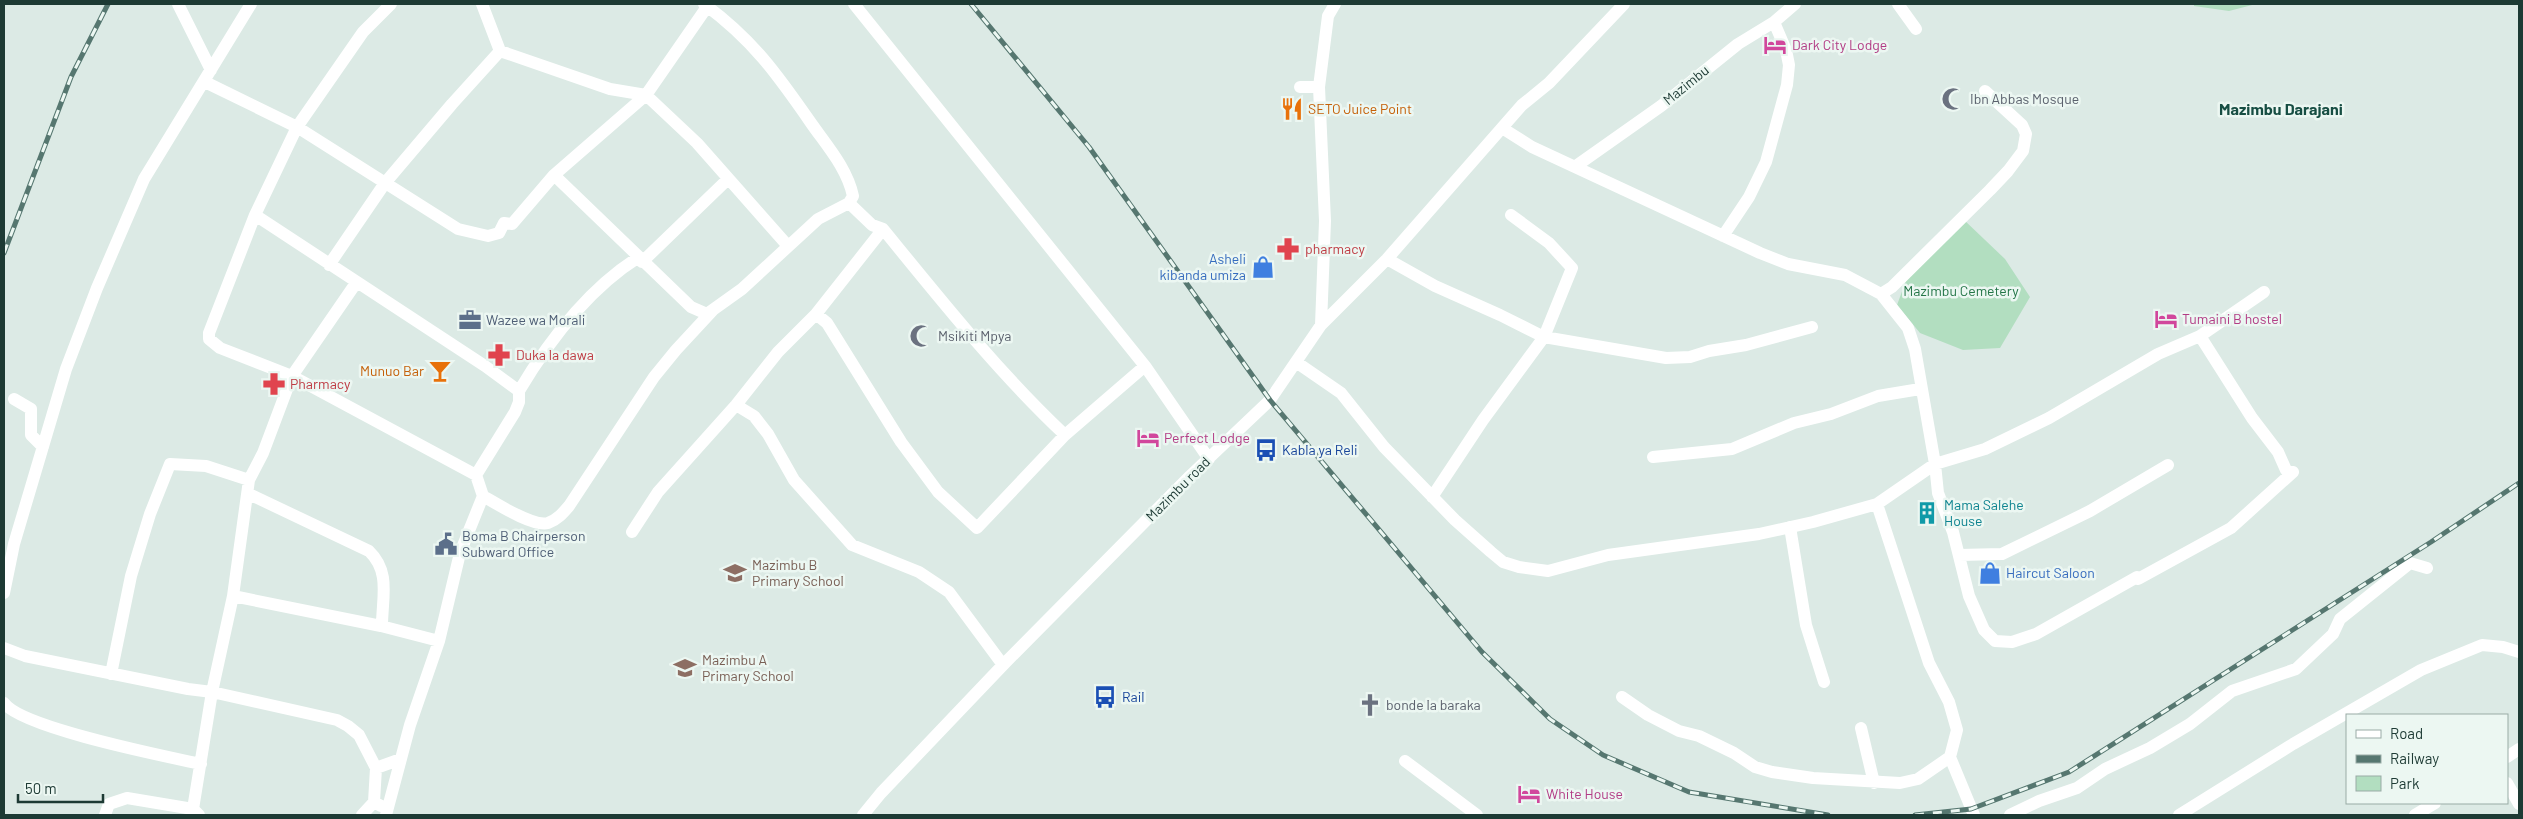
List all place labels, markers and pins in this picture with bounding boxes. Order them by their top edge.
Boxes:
hotel icon: Dark City Lodge [1762,32,1788,58]
place label: Dark City Lodge [1792,36,1887,53]
mosque icon: Ibn Abbas Mosque [1940,86,1966,112]
place label: Ibn Abbas Mosque [1970,90,2079,107]
restaurant icon: SETO Juice Point [1279,96,1305,122]
place label: SETO Juice Point [1308,100,1412,117]
pharmacy icon: pharmacy [1275,236,1301,262]
place label: pharmacy [1305,240,1365,257]
place label: Asheli kibanda umiza [1160,250,1246,283]
shop icon: Asheli kibanda umiza [1250,254,1276,280]
hotel icon: Tumaini B hostel [2153,306,2179,332]
office icon: Wazee wa Morali [457,307,483,333]
place label: Tumaini B hostel [2182,310,2282,327]
place label: Wazee wa Morali [486,311,585,328]
mosque icon: Msikiti Mpya [908,323,934,349]
place label: Msikiti Mpya [938,327,1011,344]
pharmacy icon: Duka la dawa [486,342,512,368]
place label: Duka la dawa [516,346,594,363]
bar icon: Munuo Bar [427,358,453,384]
place label: Munuo Bar [360,362,424,379]
pharmacy icon: Pharmacy [261,371,287,397]
place label: Pharmacy [290,375,351,392]
hotel icon: Perfect Lodge [1135,425,1161,451]
place label: Perfect Lodge [1164,429,1250,446]
bus stop icon: Kabla ya Reli [1253,437,1279,463]
place label: Kabla ya Reli [1282,441,1358,458]
place label: Mama Salehe House [1944,496,2024,529]
building icon: Mama Salehe House [1914,500,1940,526]
place label: Boma B Chairperson Subward Office [462,527,585,560]
public building icon: Boma B Chairperson Subward Office [433,531,459,557]
place label: Mazimbu B Primary School [752,556,844,589]
school or university icon: Mazimbu B Primary School [722,560,748,586]
shop icon: Haircut Saloon [1977,560,2003,586]
place label: Haircut Saloon [2006,564,2095,581]
place label: Mazimbu A Primary School [702,651,794,684]
school or university icon: Mazimbu A Primary School [672,655,698,681]
bus stop icon: Rail [1092,684,1118,710]
place label: Rail [1122,688,1145,705]
church icon: bonde la baraka [1357,692,1383,718]
place label: bonde la baraka [1386,696,1481,713]
hotel icon: White House [1516,781,1542,807]
place label: White House [1546,785,1623,802]

